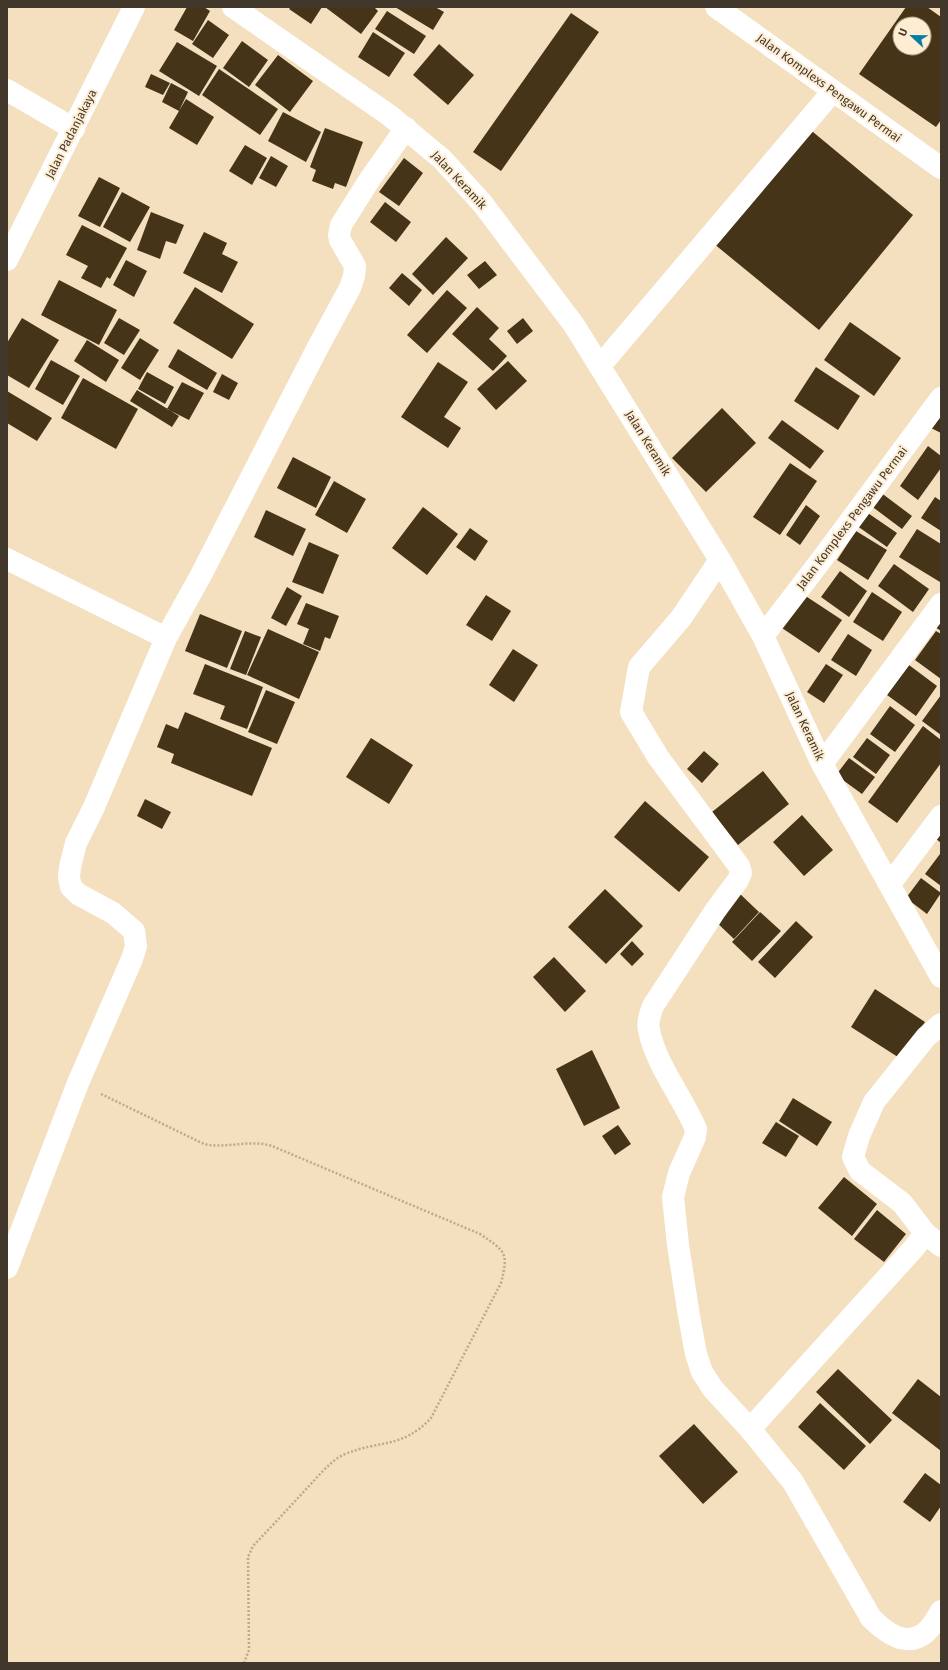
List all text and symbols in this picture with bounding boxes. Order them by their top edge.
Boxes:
north arrow [892,16,932,56]
text: U [896,27,911,38]
street label: Jalan Komplexs Pengawu Permai [754,31,904,145]
street label: Jalan Padanjakaya [42,87,100,181]
street label: Jalan Keramik [429,148,490,213]
street label: Jalan Keramik [622,408,674,479]
street label: Jalan Komplexs Pengawu Permai [794,444,910,592]
street label: Jalan Keramik [783,689,827,763]

